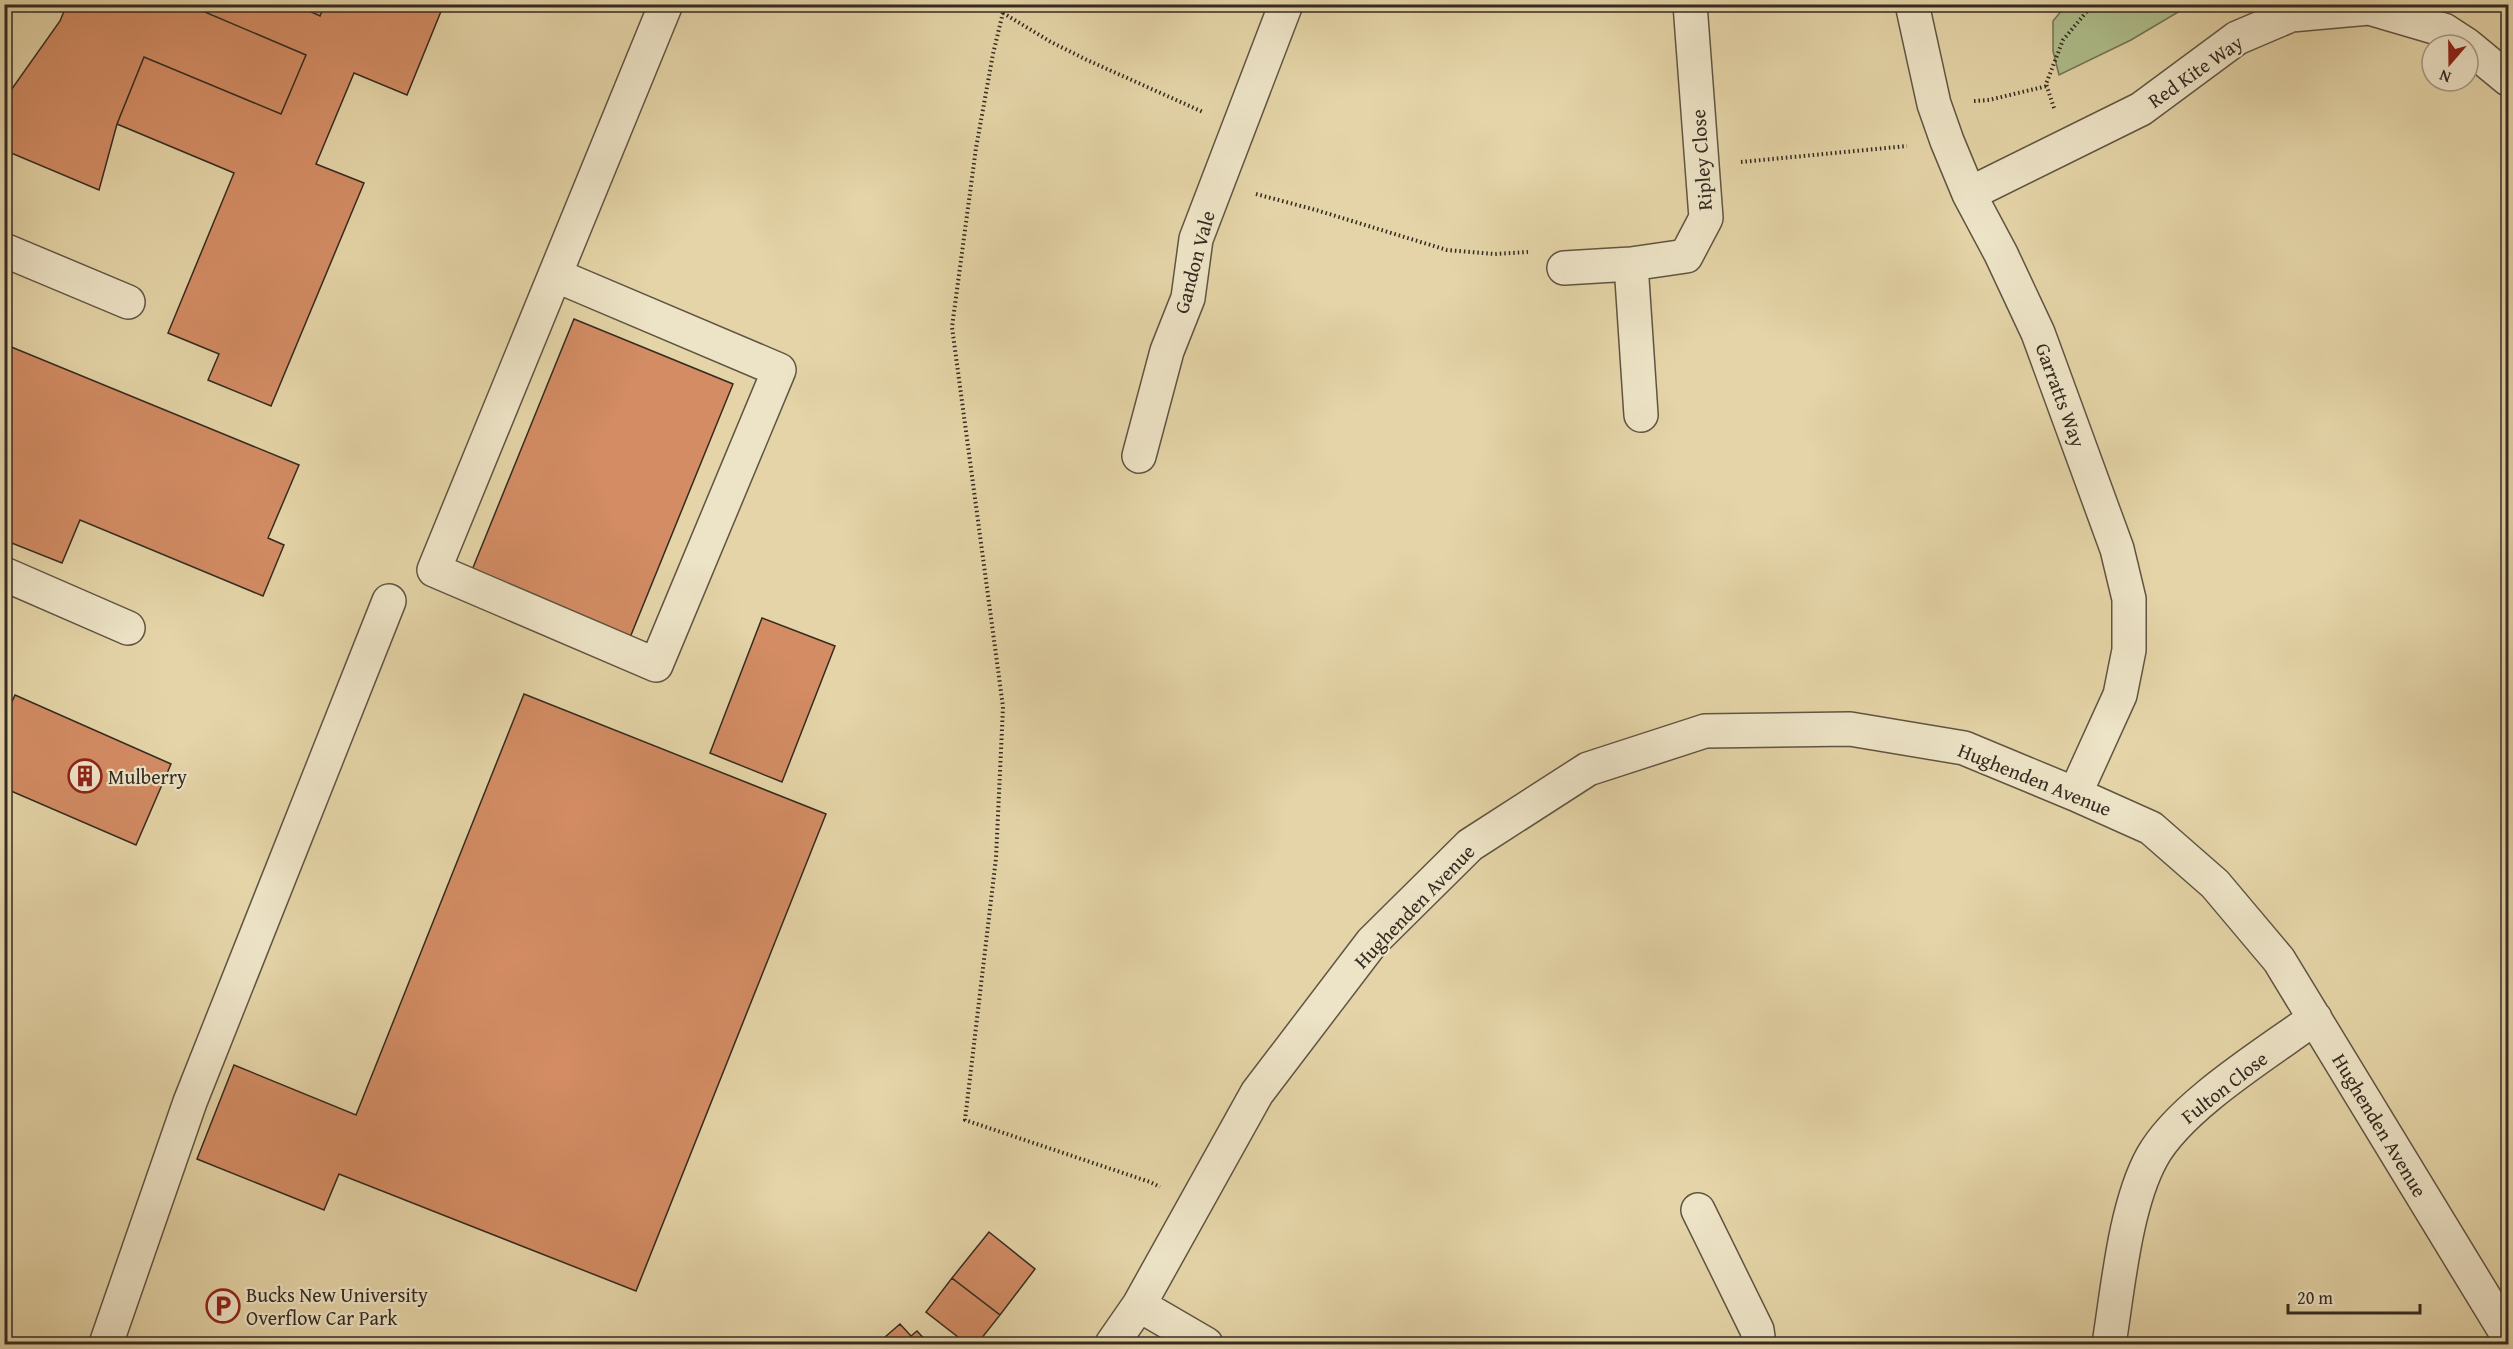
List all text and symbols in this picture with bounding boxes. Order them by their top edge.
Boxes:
street label: Red Kite Way [2142,28,2248,114]
north arrow [2420,33,2480,93]
text: N [2435,64,2454,90]
street label: Ripley Close [1683,108,1719,212]
street label: Gandon Vale [1166,207,1222,317]
street label: Garratts Way [2029,339,2093,451]
street label: Hughenden Avenue [1954,735,2116,823]
building icon: Mulberry [67,758,103,794]
place label: Mulberry [108,762,187,791]
street label: Hughenden Avenue [1347,837,1481,975]
street label: Fulton Close [2174,1044,2274,1130]
street label: Hughenden Avenue [2326,1048,2434,1202]
scale bar [2288,1277,2420,1315]
place label: Bucks New University Overflow Car Park [246,1280,428,1332]
text: 20 m [2297,1284,2333,1311]
parking icon: Bucks New University Overflow Car Park [205,1288,241,1324]

